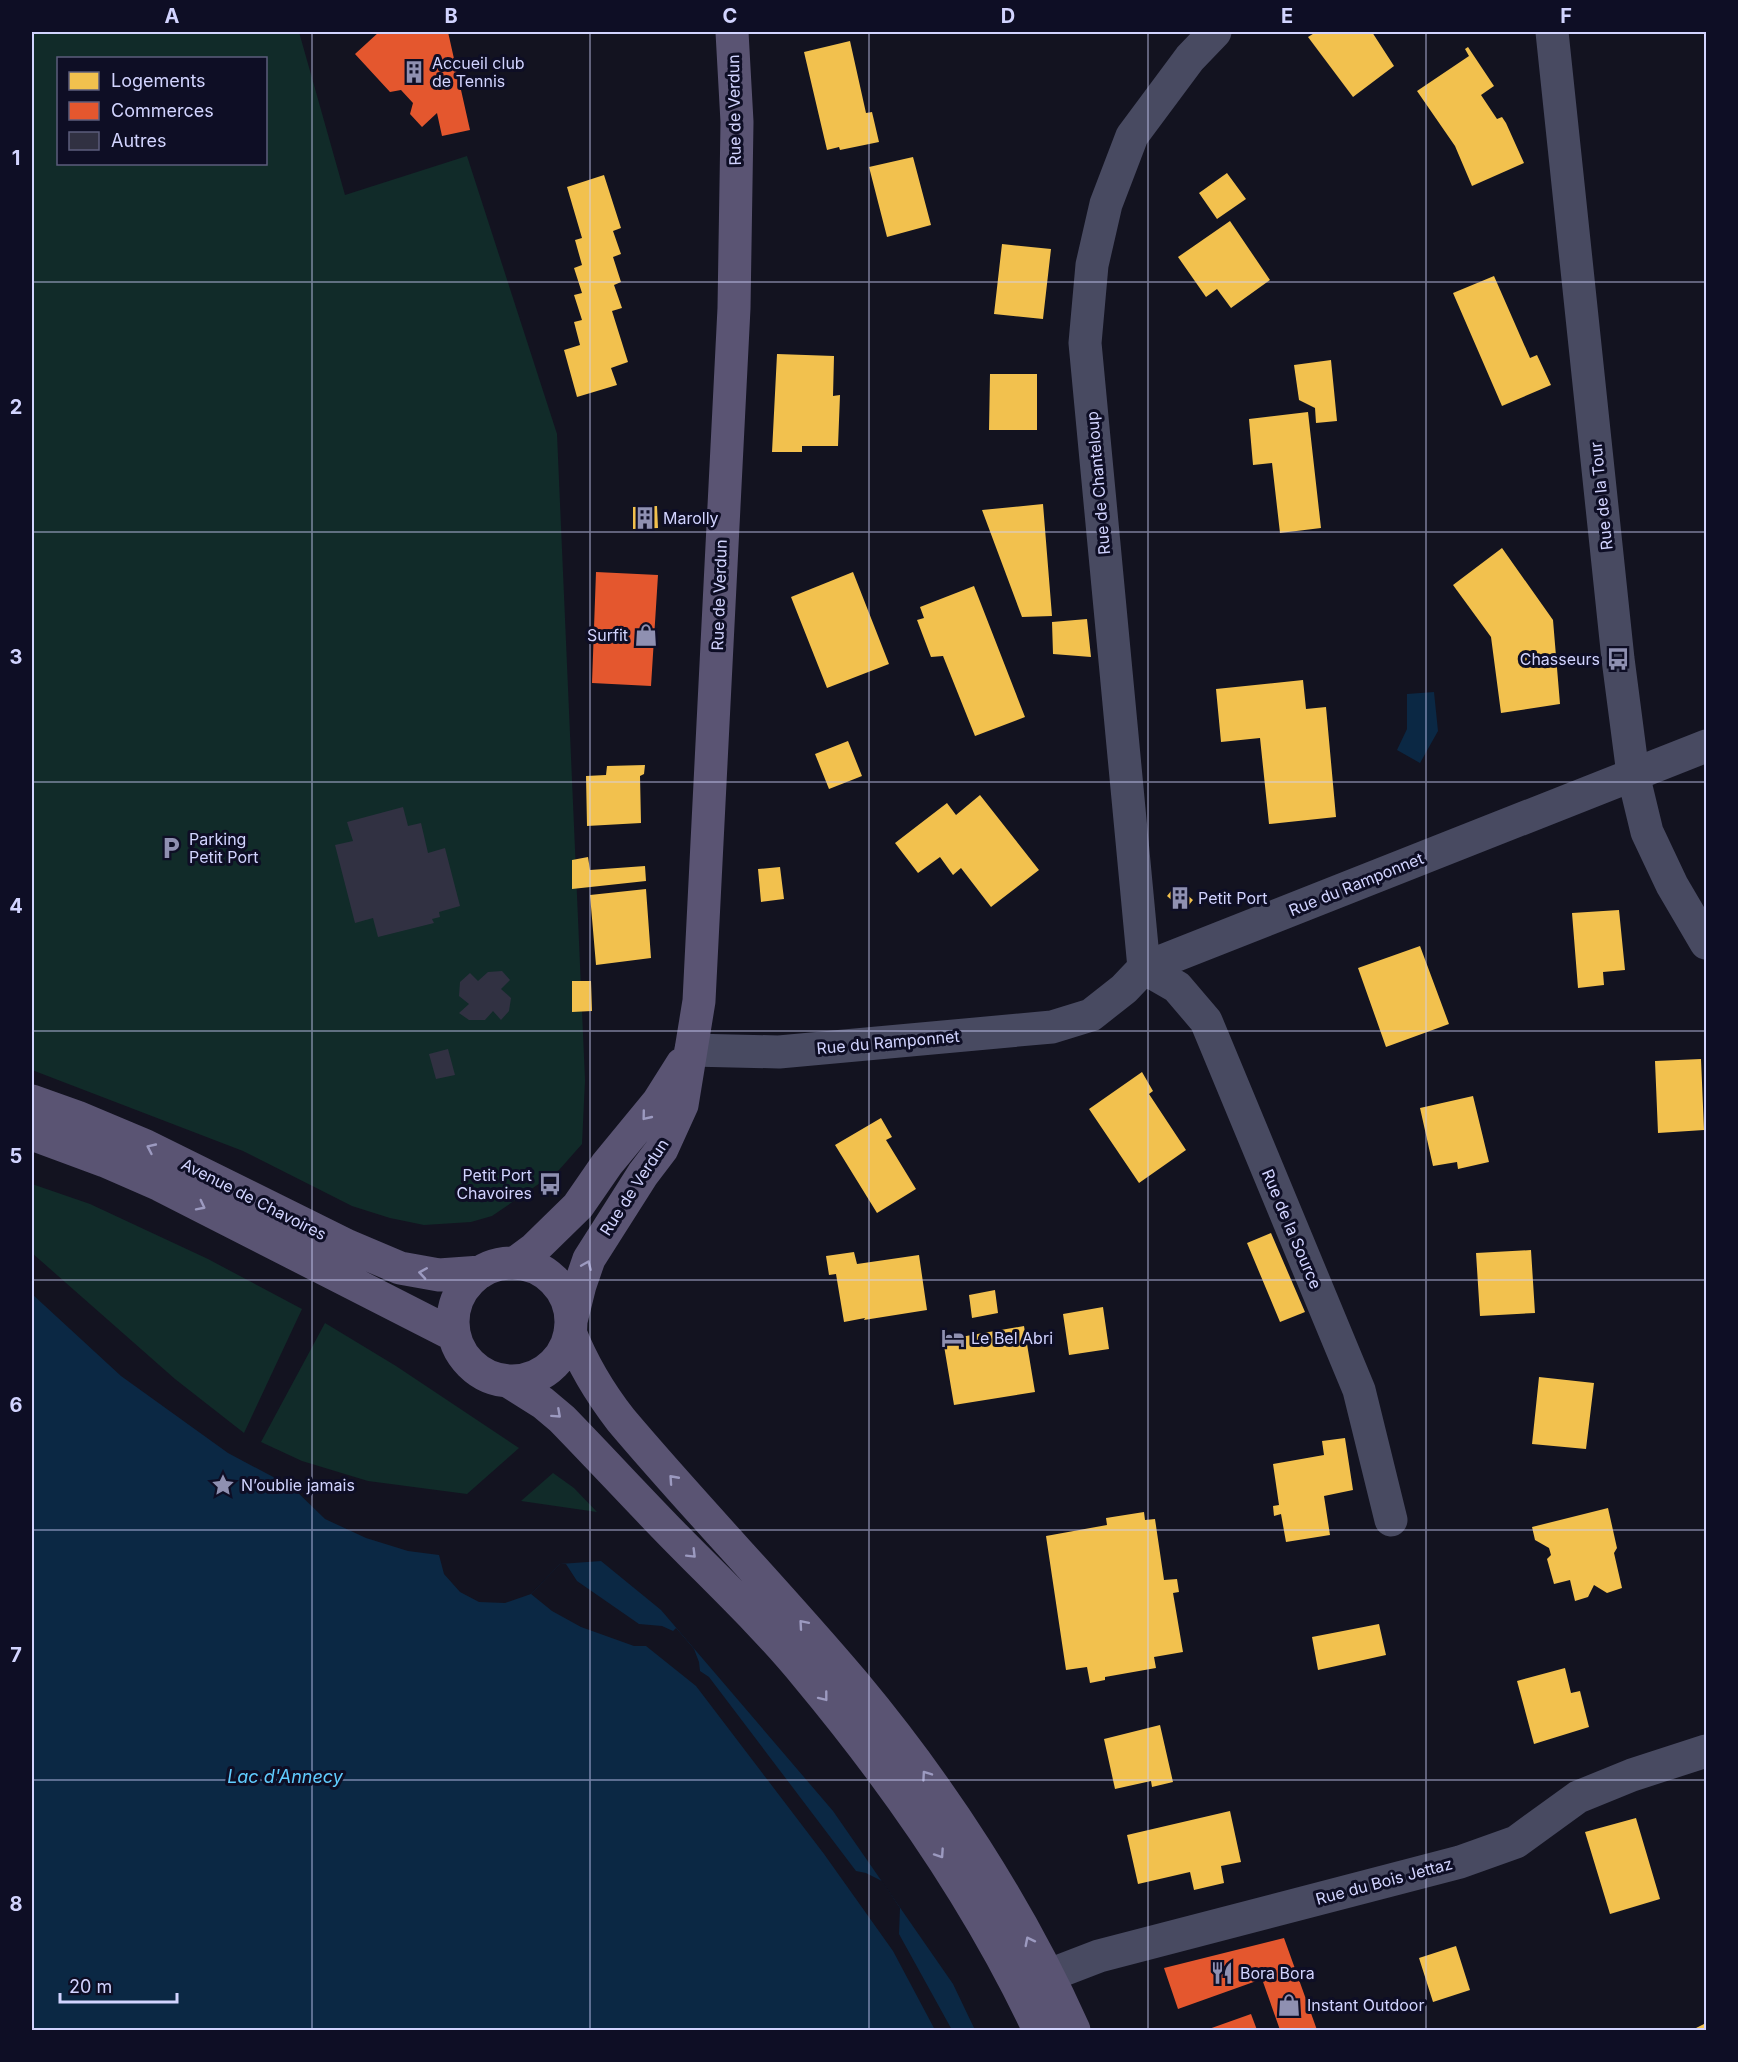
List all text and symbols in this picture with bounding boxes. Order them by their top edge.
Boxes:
text: A [165,4,180,28]
text: B [444,4,458,28]
text: C [723,4,737,28]
text: D [1001,4,1015,28]
text: E [1281,4,1293,28]
text: F [1560,4,1572,28]
place label: Accueil club de Tennis [432,53,525,91]
street label: Rue de Verdun [723,54,745,166]
legend [57,57,267,165]
building icon: Accueil club de Tennis [401,59,427,85]
text: Logements [111,70,206,91]
text: Commerces [111,100,214,121]
text: Autres [111,130,166,151]
text: 1 [12,146,20,170]
text: 2 [10,395,22,419]
street label: Rue de Chanteloup [1082,410,1114,556]
street label: Rue de la Tour [1585,441,1617,551]
building icon: Marolly [632,505,658,531]
place label: Marolly [663,508,719,528]
street label: Rue de Verdun [707,539,731,651]
shop icon: Surfit [633,622,659,648]
place label: Surfit [587,625,628,645]
text: 3 [10,645,22,669]
bus stop icon: Chasseurs [1605,646,1631,672]
place label: Chasseurs [1520,649,1600,669]
place label: Parking Petit Port [189,829,259,867]
parking icon: Parking Petit Port [158,835,184,861]
street label: Rue du Ramponnet [1286,848,1426,920]
building icon: Petit Port [1167,885,1193,911]
place label: Petit Port [1198,888,1268,908]
text: 4 [9,894,23,918]
street label: Rue du Ramponnet [816,1026,960,1058]
one-way arrow [643,1109,654,1120]
street label: Rue de Verdun [595,1135,673,1239]
one-way arrow [146,1143,157,1155]
text: 5 [10,1144,22,1168]
street label: Avenue de Chavoires [178,1154,330,1244]
place label: Petit Port Chavoires [456,1165,532,1203]
street label: Rue de la Source [1258,1166,1326,1292]
bus stop icon: Petit Port Chavoires [537,1171,563,1197]
one-way arrow [195,1199,206,1210]
one-way arrow [580,1260,592,1271]
one-way arrow [418,1267,428,1280]
hotel icon: Le Bel Abri [940,1325,966,1351]
place label: Le Bel Abri [971,1328,1053,1348]
text: 6 [10,1393,23,1417]
one-way arrow [550,1407,560,1418]
place icon: N’oublie jamais [210,1472,236,1498]
place label: N’oublie jamais [241,1475,355,1495]
one-way arrow [669,1475,680,1486]
one-way arrow [685,1547,696,1558]
one-way arrow [799,1620,810,1631]
text: 7 [10,1643,22,1667]
one-way arrow [817,1691,828,1702]
water label: Lac d'Annecy [227,1766,344,1787]
one-way arrow [922,1771,933,1782]
one-way arrow [933,1847,944,1858]
street label: Rue du Bois Jettaz [1313,1853,1455,1909]
text: 8 [9,1892,23,1916]
one-way arrow [1024,1936,1036,1947]
restaurant icon: Bora Bora [1209,1960,1235,1986]
place label: Bora Bora [1240,1963,1315,1983]
scale bar [60,1966,177,2004]
text: 20 m [69,1976,112,1997]
shop icon: Instant Outdoor [1276,1992,1302,2018]
place label: Instant Outdoor [1307,1995,1424,2015]

